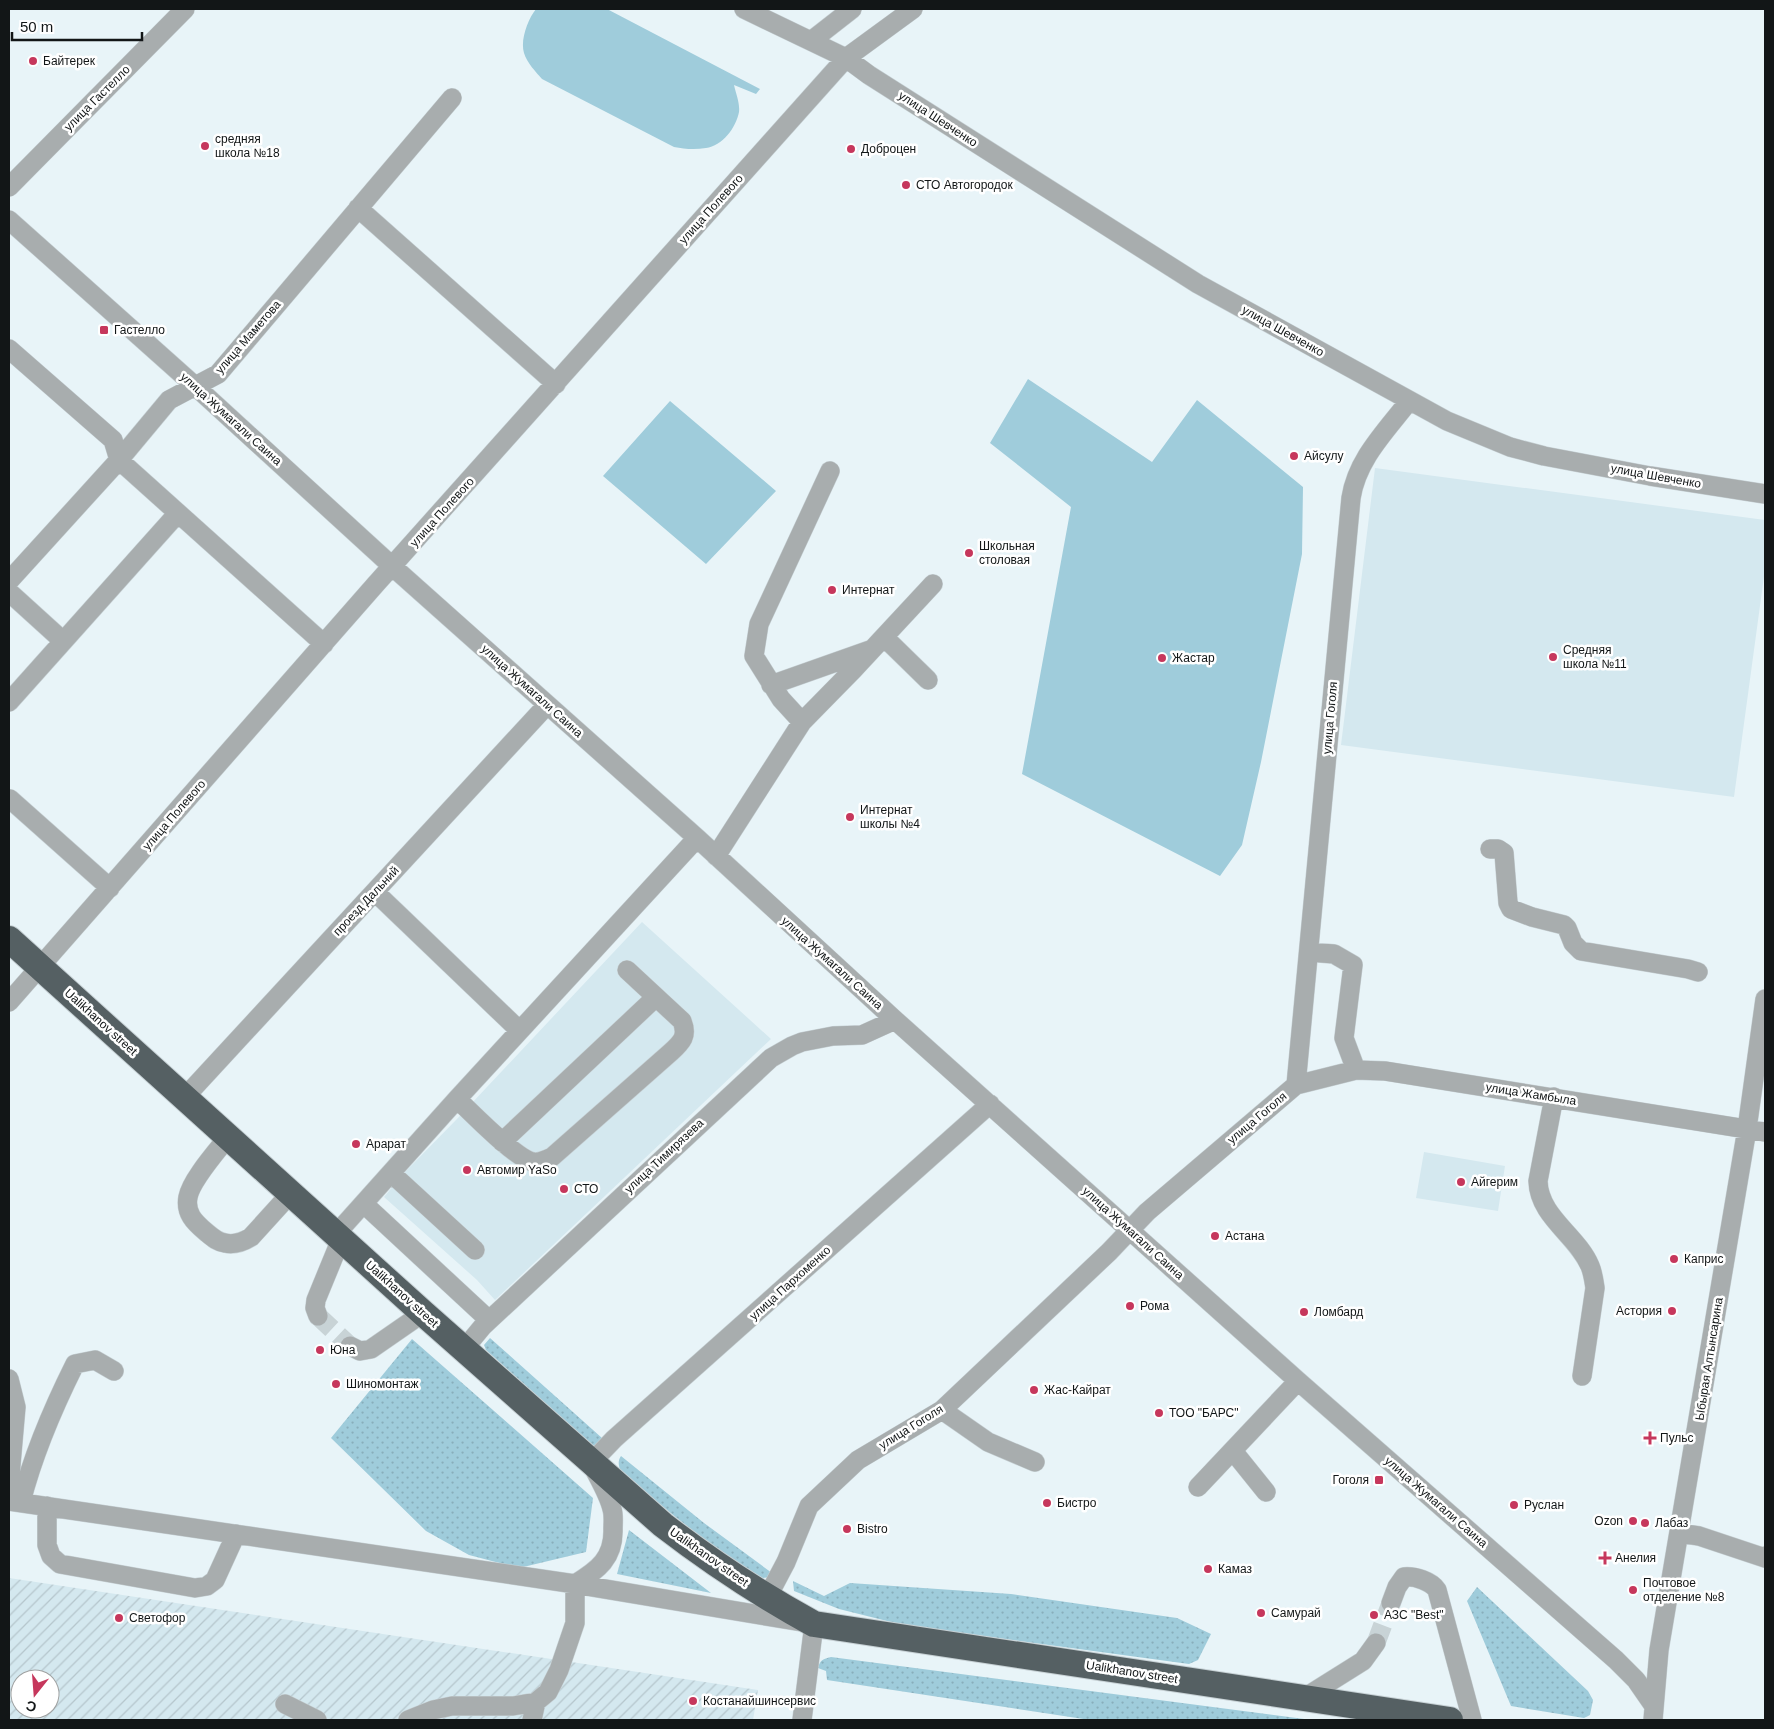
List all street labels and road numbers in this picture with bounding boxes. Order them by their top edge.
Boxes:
street label: улица Гастелло [61,62,133,134]
street label: улица Шевченко [896,88,980,150]
street label: улица Полевого [676,171,746,247]
street label: улица Маметова [212,297,284,377]
street label: улица Шевченко [1240,303,1327,359]
street label: улица Жумагали Саина [178,370,285,468]
street label: улица Шевченко [1610,461,1703,491]
street label: улица Полевого [407,474,477,550]
street label: улица Жумагали Саина [479,642,586,740]
street label: улица Гоголя [1320,681,1340,755]
street label: улица Полевого [140,777,209,853]
street label: проезд Дальний [330,863,402,939]
street label: улица Жумагали Саина [779,914,886,1012]
street label: Ualikhanov street [62,986,141,1059]
street label: улица Жамбыла [1485,1080,1578,1108]
street label: улица Гоголя [1225,1089,1289,1147]
street label: улица Тимирязева [622,1116,707,1196]
street label: улица Жумагали Саина [1080,1184,1187,1282]
street label: улица Пархоменко [747,1243,834,1323]
street label: Ualikhanov street [363,1258,442,1331]
street label: Ыбырая Алтынсарина [1692,1296,1726,1422]
street label: улица Гоголя [876,1402,946,1452]
street label: улица Жумагали Саина [1382,1454,1490,1551]
street label: Ualikhanov street [667,1525,752,1590]
street label: Ualikhanov street [1085,1658,1180,1686]

